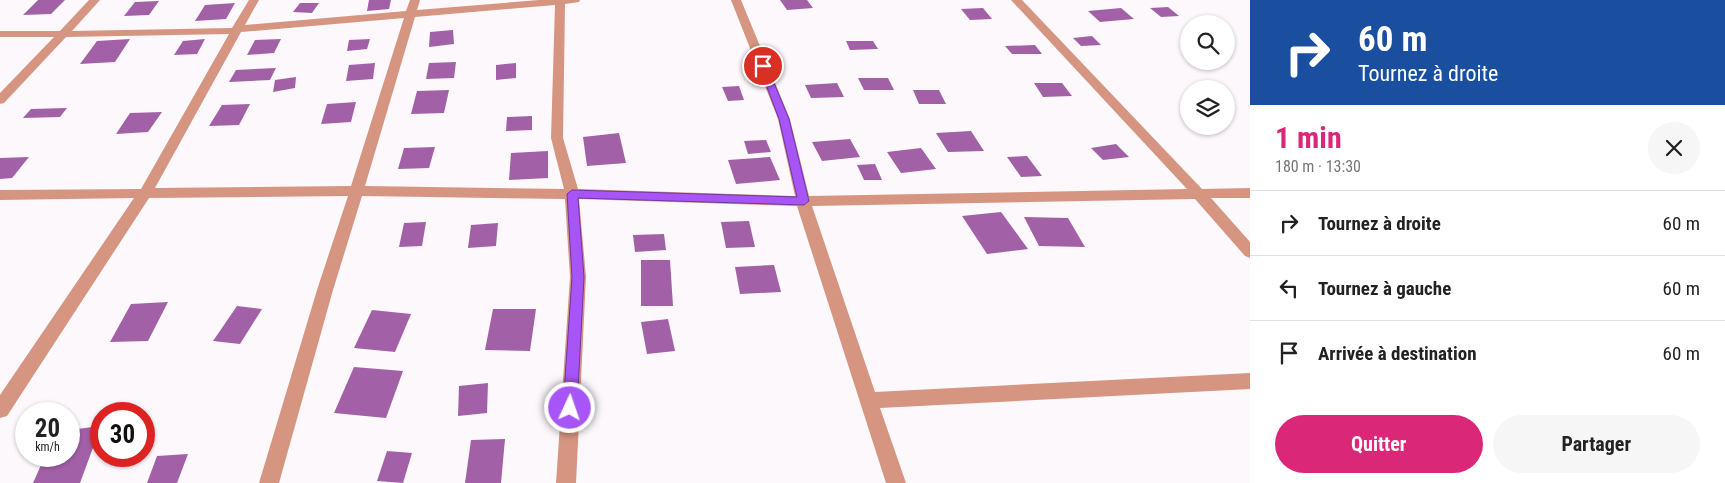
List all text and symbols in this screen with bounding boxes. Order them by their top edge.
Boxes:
map controls [1180,15,1235,135]
button: search [1180,15,1235,70]
text: 60 m [1358,19,1427,60]
icon: right [1275,20,1340,85]
pin [742,45,784,87]
icon: arrive [749,52,777,80]
text: Tournez à droite [1358,61,1498,86]
button: layers [1180,80,1235,135]
text: 1 min [1275,120,1342,155]
button: close [1648,122,1700,174]
text: 180 m · 13:30 [1275,157,1361,176]
icon: right [1275,209,1303,237]
text: Tournez à droite [1318,212,1441,235]
text: 60 m [1663,212,1700,235]
icon: left [1275,274,1303,302]
text: Tournez à gauche [1318,277,1451,300]
text: 60 m [1663,277,1700,300]
icon: arrive [1275,339,1303,367]
text: Arrivée à destination [1318,342,1477,365]
text: 60 m [1663,342,1700,365]
position arrow [543,381,595,433]
speed limit sign: 30 [90,402,155,467]
text: 20 [35,414,60,443]
button: Quitter [1275,415,1483,473]
button: Partager [1493,415,1700,473]
text: km/h [35,440,60,454]

